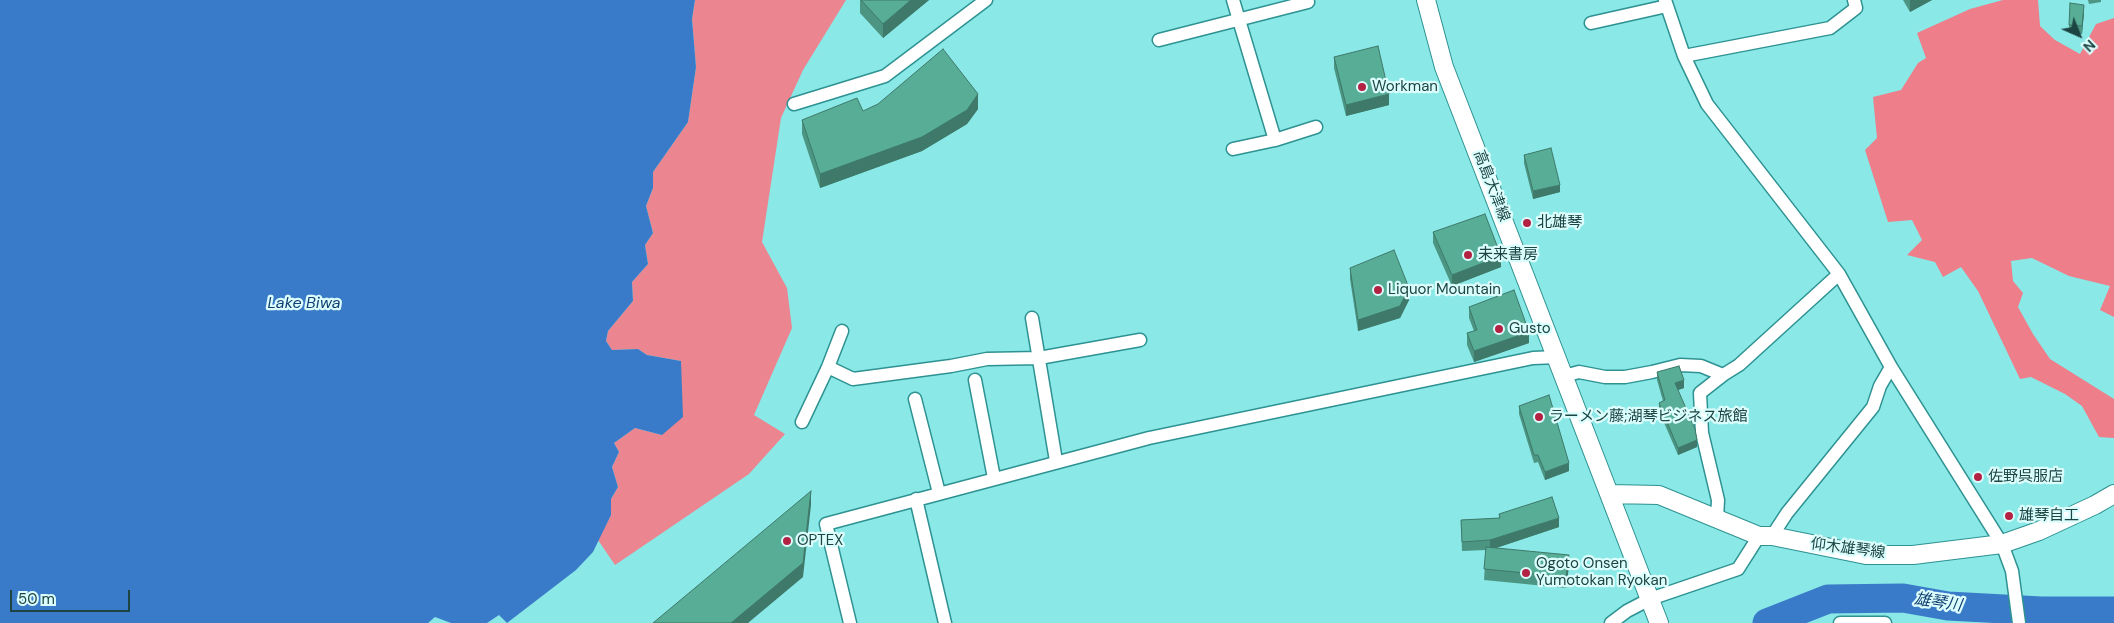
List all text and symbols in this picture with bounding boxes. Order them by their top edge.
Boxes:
north arrow [2054,10,2104,60]
text: N [2079,36,2099,56]
place label: Workman [1372,78,1438,96]
marker: Workman [1356,81,1368,93]
street label: 高島大津線 [1469,148,1513,224]
place label: 北雄琴 [1537,214,1582,232]
marker: 北雄琴 [1521,217,1533,229]
place label: 未来書房 [1478,246,1538,264]
marker: 未来書房 [1462,249,1474,261]
place label: Liquor Mountain [1388,281,1501,299]
marker: Liquor Mountain [1372,284,1384,296]
water label: Lake Biwa [267,294,341,314]
place label: Gusto [1509,320,1551,338]
marker: Gusto [1493,323,1505,335]
place label: ラーメン藤;湖琴ビジネス旅館 [1549,408,1747,426]
marker: ラーメン藤;湖琴ビジネス旅館 [1533,411,1545,423]
place label: 佐野呉服店 [1988,468,2063,486]
marker: 佐野呉服店 [1972,471,1984,483]
place label: 雄琴自工 [2019,507,2079,525]
marker: 雄琴自工 [2003,510,2015,522]
place label: OPTEX [797,532,843,550]
marker: OPTEX [781,535,793,547]
street label: 仰木雄琴線 [1810,535,1886,563]
place label: Ogoto Onsen Yumotokan Ryokan [1536,555,1667,590]
marker: Ogoto Onsen Yumotokan Ryokan [1520,567,1532,579]
scale bar [12,580,132,612]
text: 50 m [18,589,55,609]
water label: 雄琴川 [1913,590,1963,616]

